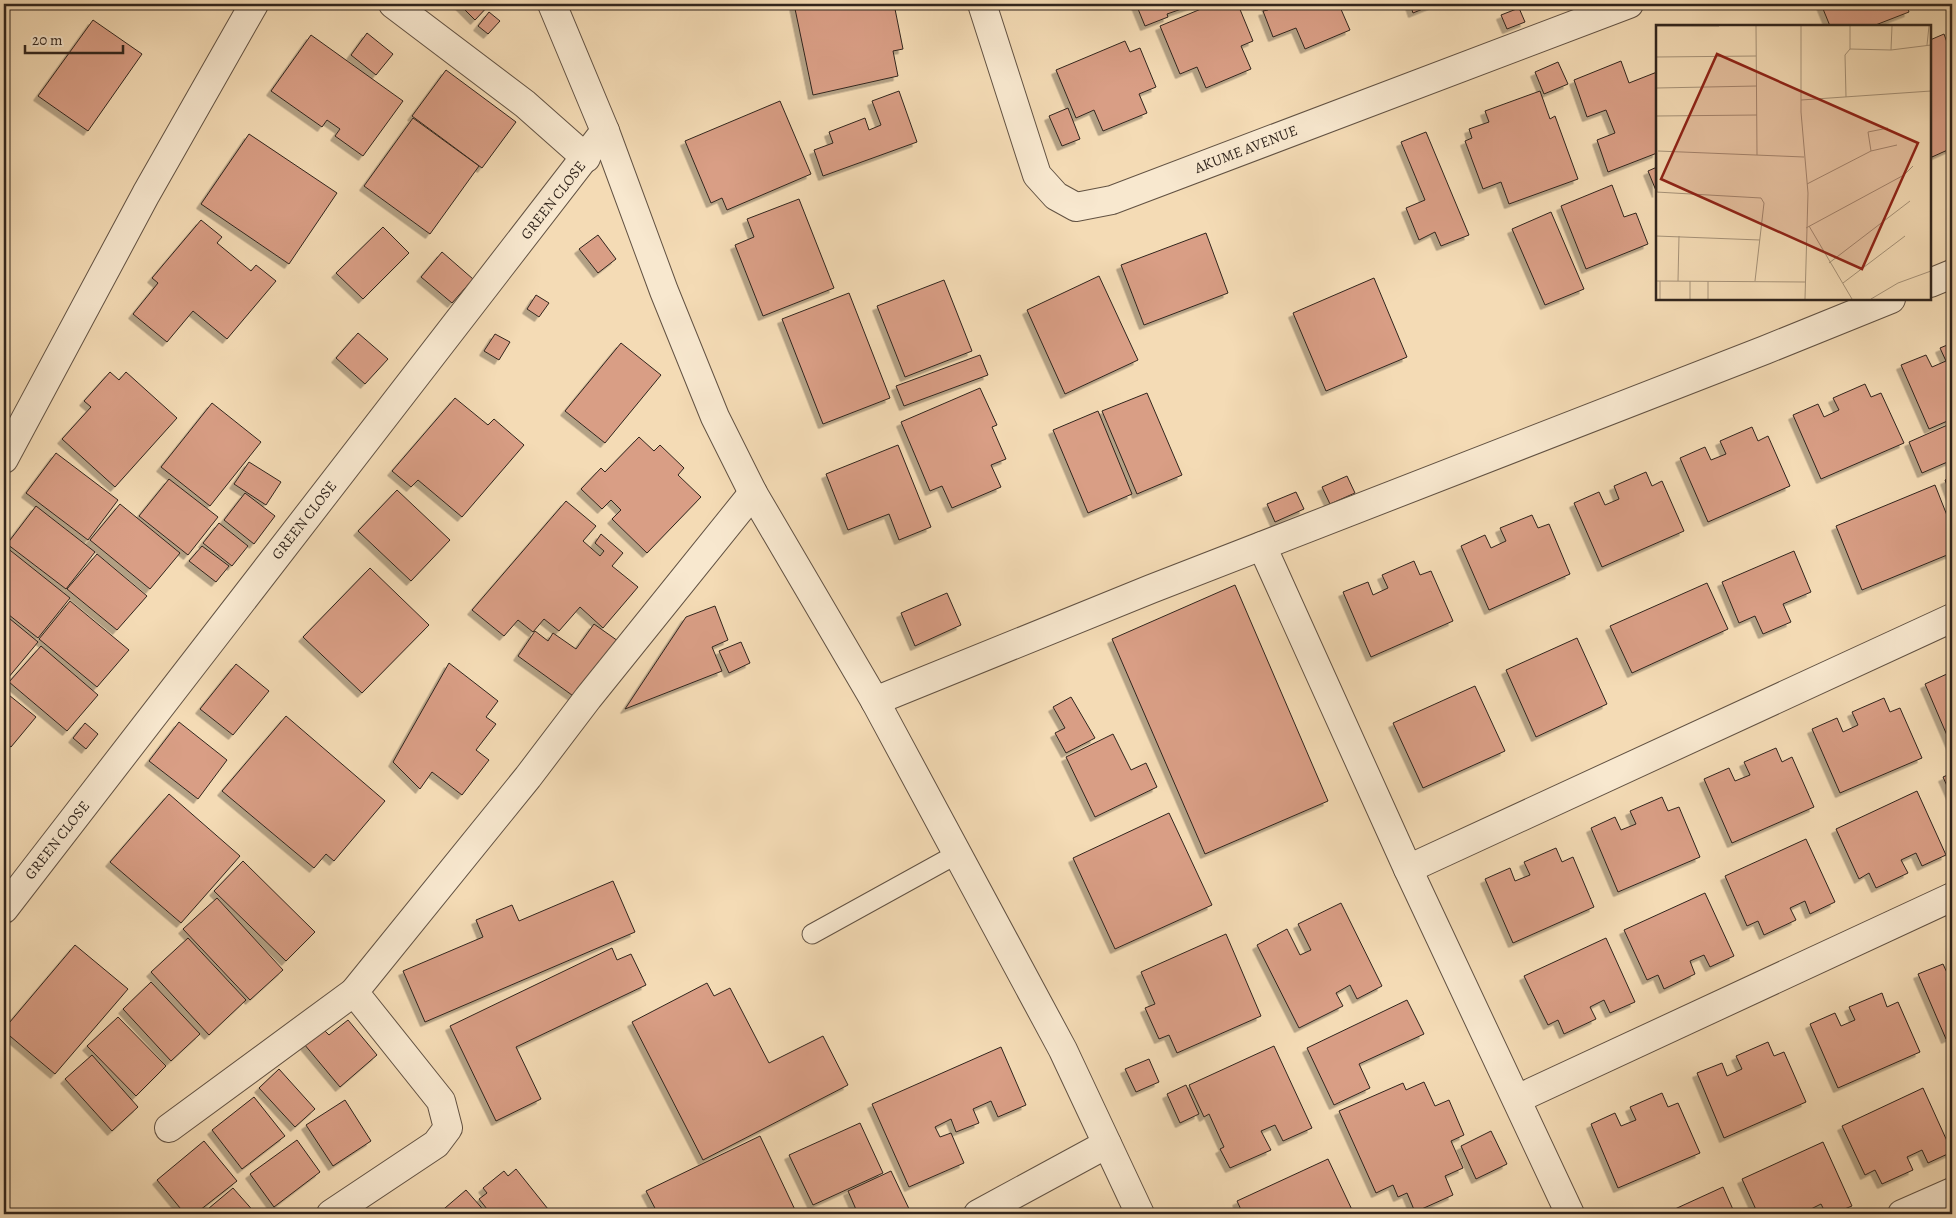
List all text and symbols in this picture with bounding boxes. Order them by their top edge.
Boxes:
scale bar [25,22,122,54]
inset map [1656,25,1931,300]
text: 20 m [32,30,63,50]
street label: AKUME AVENUE [1191,120,1300,178]
street label: GREEN CLOSE [516,156,590,244]
street label: GREEN CLOSE [267,476,341,564]
street label: GREEN CLOSE [20,796,94,884]

